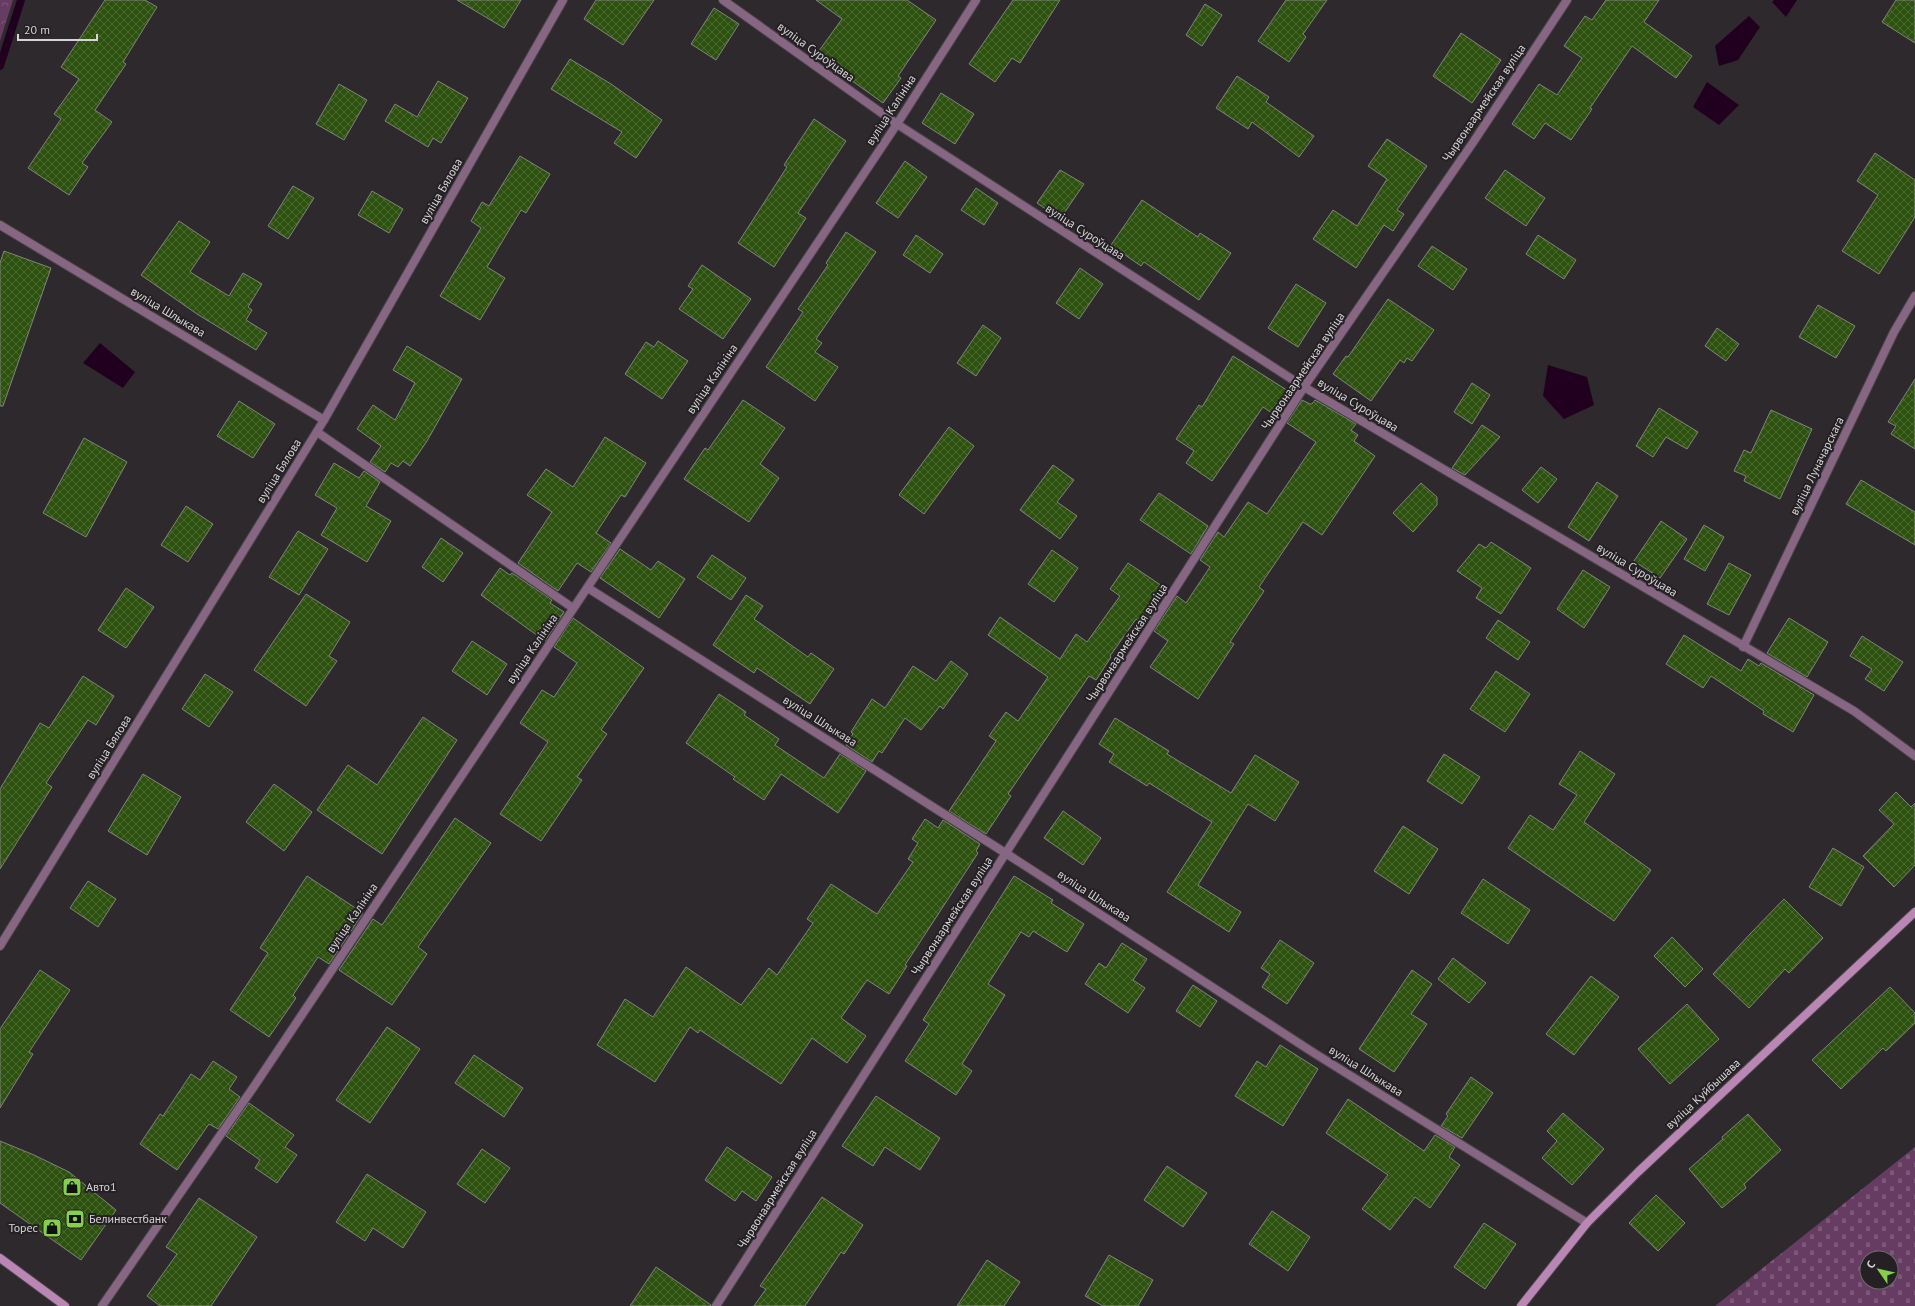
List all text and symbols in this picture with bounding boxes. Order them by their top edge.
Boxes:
scale bar [18,16,97,42]
street label: вуліца Суроўцава [775,19,858,85]
text: 20 m [24,22,50,37]
street label: Чырвонаармейская вуліца [1439,41,1529,164]
street label: вуліца Калініна [862,72,919,148]
street label: вуліца Бялова [416,155,465,226]
street label: вуліца Суроўцава [1043,200,1128,263]
street label: вуліца Шлыкава [128,283,208,340]
street label: Чырвонаармейская вуліца [1258,309,1348,432]
street label: вуліца Калініна [683,341,740,417]
street label: вуліца Суроўцава [1315,375,1401,435]
street label: вуліца Луначарскага [1786,414,1847,517]
street label: вуліца Бялова [253,436,304,506]
street label: вуліца Суроўцава [1594,540,1680,600]
street label: Чырвонаармейская вуліца [1083,581,1171,705]
street label: вуліца Калініна [503,611,560,687]
street label: вуліца Шлыкава [780,692,860,749]
street label: вуліца Бялова [83,712,134,782]
street label: Чырвонаармейская вуліца [908,854,996,978]
street label: вуліца Шлыкава [1055,866,1134,925]
street label: вуліца Калініна [323,880,380,956]
street label: вуліца Шлыкава [1326,1042,1406,1099]
street label: вуліца Куйбышава [1662,1055,1743,1132]
street label: Чырвонаармейская вуліца [734,1126,820,1251]
shop icon: Авто1 [61,1176,83,1198]
place label: Авто1 [86,1179,117,1194]
bank icon: Белинвестбанк [64,1208,86,1230]
place label: Белинвестбанк [89,1211,167,1226]
shop icon: Торес [41,1217,63,1239]
place label: Торес [9,1220,39,1235]
north arrow [1859,1250,1899,1290]
text: С [1863,1258,1878,1271]

